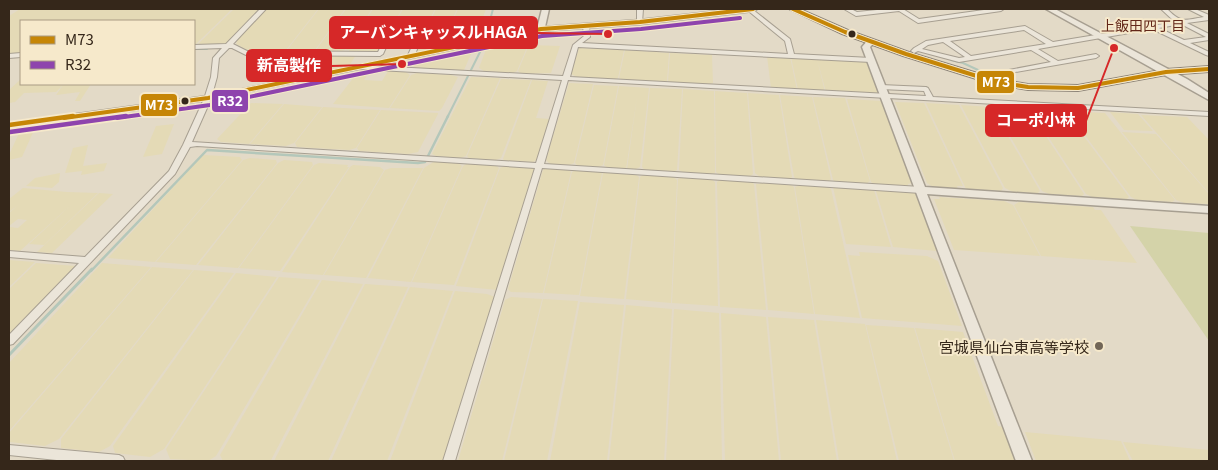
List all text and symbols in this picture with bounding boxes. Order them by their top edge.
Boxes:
district label: 上飯田四丁目 [1101,15,1185,35]
callout: アーバンキャッスルHAGA [330,17,537,48]
text: アーバンキャッスルHAGA [339,19,527,43]
legend [20,20,195,85]
text: M73 [65,28,94,49]
unlabelled marker [847,29,857,39]
callout: 新高製作 [247,50,331,81]
text: 新高製作 [257,52,321,76]
text: R32 [65,53,91,74]
line badge: M73 [976,70,1015,94]
text: M73 [982,71,1010,91]
line badge: R32 [211,89,249,113]
text: R32 [217,90,243,110]
line badge: M73 [140,93,178,117]
text: M73 [145,94,173,114]
unlabelled marker [180,96,190,106]
callout: コーポ小林 [986,105,1086,136]
text: コーポ小林 [996,107,1076,131]
place label: 宮城県仙台東高等学校 [939,336,1089,357]
marker: 宮城県仙台東高等学校 [1093,340,1105,352]

